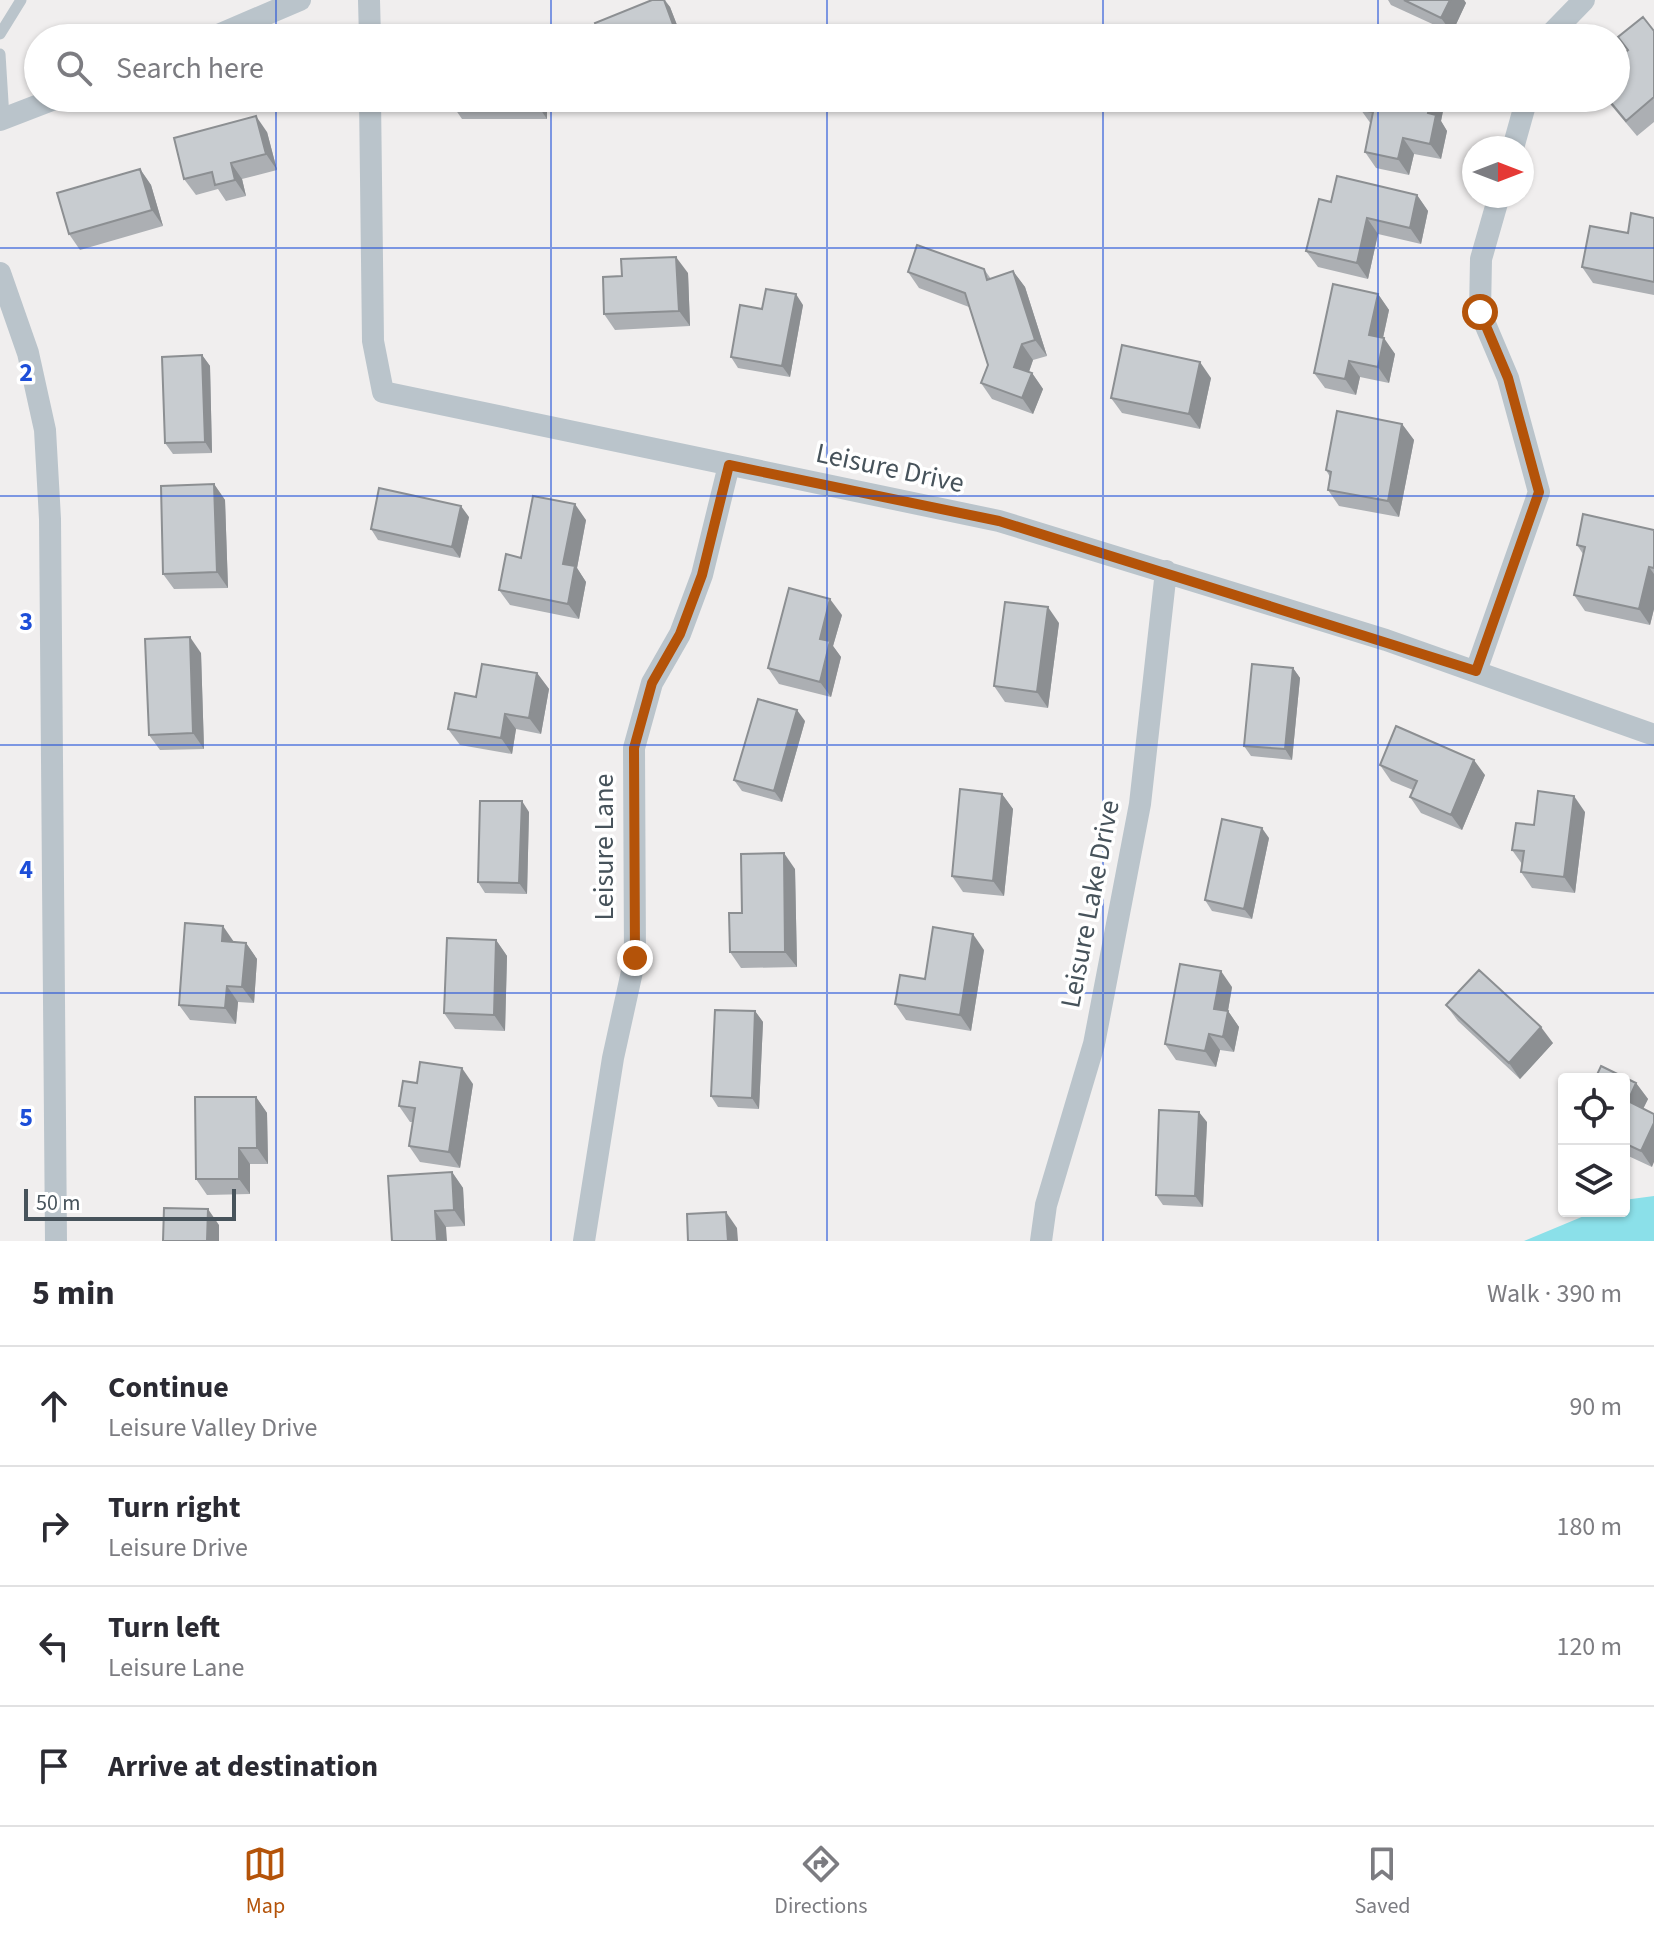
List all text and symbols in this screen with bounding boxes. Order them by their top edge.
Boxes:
search box [24,24,1630,112]
icon: search [52,46,96,90]
text: Search here [116,47,264,90]
north arrow [1462,136,1534,208]
route start [1462,294,1498,330]
text: 2 [19,354,33,391]
street label: Leisure Drive [812,433,968,503]
text: 3 [19,603,33,640]
street label: Leisure Lane [584,774,624,920]
street label: Leisure Lake Drive [1050,797,1130,1011]
text: 4 [19,851,33,888]
route end [617,940,653,976]
map controls [1558,1073,1630,1217]
button: locate [1558,1073,1630,1145]
text: 5 [19,1099,33,1136]
button: layers [1558,1145,1630,1217]
scale bar [24,1185,236,1221]
text: 50 m [36,1187,81,1219]
text: 5 min [32,1269,115,1318]
text: Walk · 390 m [1487,1275,1622,1312]
text: Continue [108,1366,229,1409]
icon: ahead [32,1384,76,1428]
text: 90 m [1569,1388,1622,1425]
text: Leisure Valley Drive [108,1409,317,1446]
text: Turn right [108,1486,240,1529]
icon: right [32,1504,76,1548]
text: 180 m [1556,1508,1622,1545]
text: Leisure Drive [108,1529,248,1566]
text: Turn left [108,1606,220,1649]
icon: left [32,1624,76,1668]
text: 120 m [1556,1628,1622,1665]
text: Leisure Lane [108,1649,244,1686]
icon: arrive [32,1744,76,1788]
text: Arrive at destination [108,1745,378,1788]
tab: Map [243,1842,287,1922]
tab: Directions [774,1842,867,1922]
tab: Saved [1354,1842,1411,1922]

